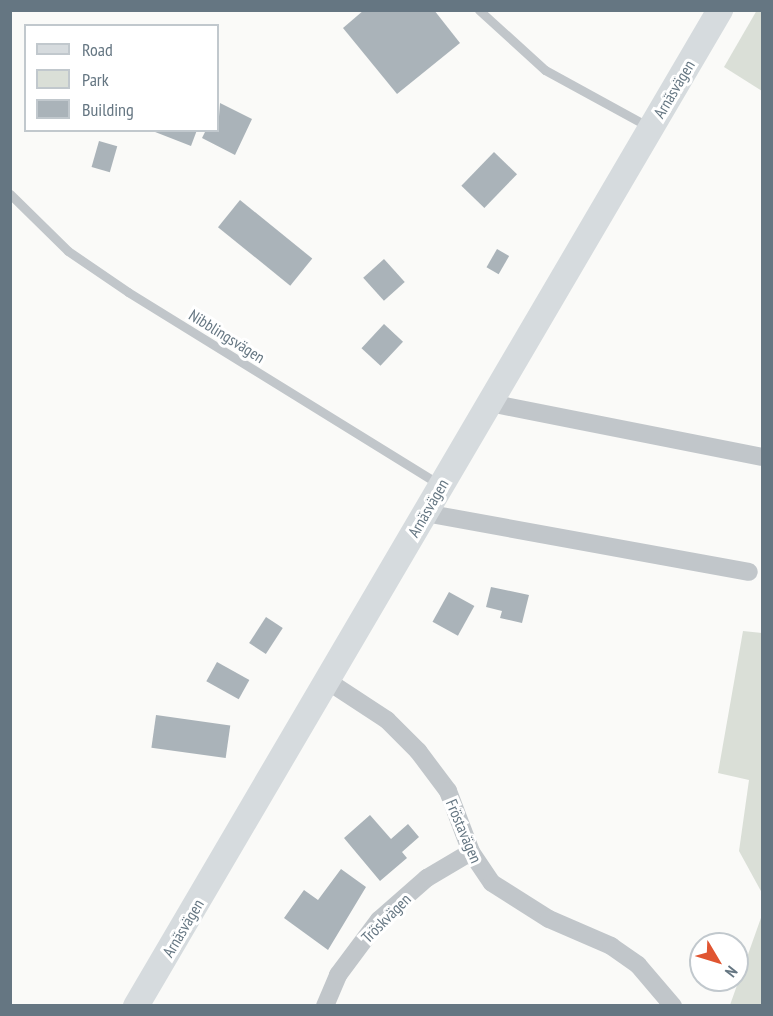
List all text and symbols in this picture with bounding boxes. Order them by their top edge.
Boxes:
legend [24,24,219,132]
text: Road [82,38,113,61]
street label: Arnäsvägen [649,57,699,121]
text: Park [82,68,109,91]
text: Building [82,98,134,121]
street label: Nibblingsvägen [186,305,268,367]
street label: Arnäsvägen [404,476,452,540]
street label: Fröstavägen [442,796,486,866]
street label: Tröskvägen [357,889,415,947]
street label: Arnäsvägen [158,896,208,960]
north arrow [689,932,749,992]
text: N [721,962,742,981]

